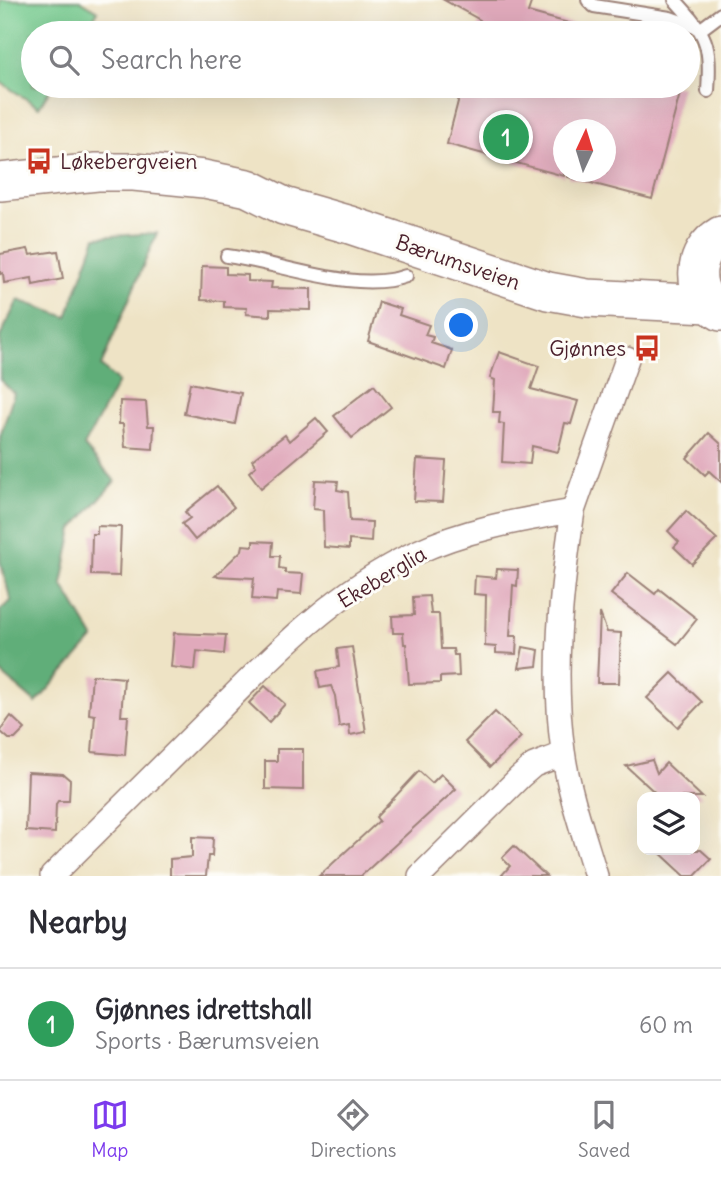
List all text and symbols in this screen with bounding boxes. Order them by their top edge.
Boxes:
search box [21,21,700,98]
icon: search [45,41,83,79]
text: Search here [101,43,242,76]
pin: 1 [483,111,529,163]
north arrow [553,119,616,182]
bus stop icon: Løkebergveien [24,146,54,176]
place label: Løkebergveien [60,148,198,175]
street label: Bærumsveien [392,228,524,296]
your location [444,308,478,342]
bus stop icon: Gjønnes [632,333,662,363]
place label: Gjønnes [549,335,626,362]
street label: Ekeberglia [333,540,431,614]
map controls [637,792,700,855]
button: layers [637,792,700,855]
text: Nearby [28,903,128,941]
text: Gjønnes idrettshall [95,993,312,1026]
text: 1 [46,1010,56,1039]
text: 60 m [639,1010,693,1039]
text: Sports · Bærumsveien [95,1026,320,1055]
tab: Map [91,1096,129,1162]
tab: Directions [311,1096,396,1162]
tab: Saved [578,1096,630,1162]

